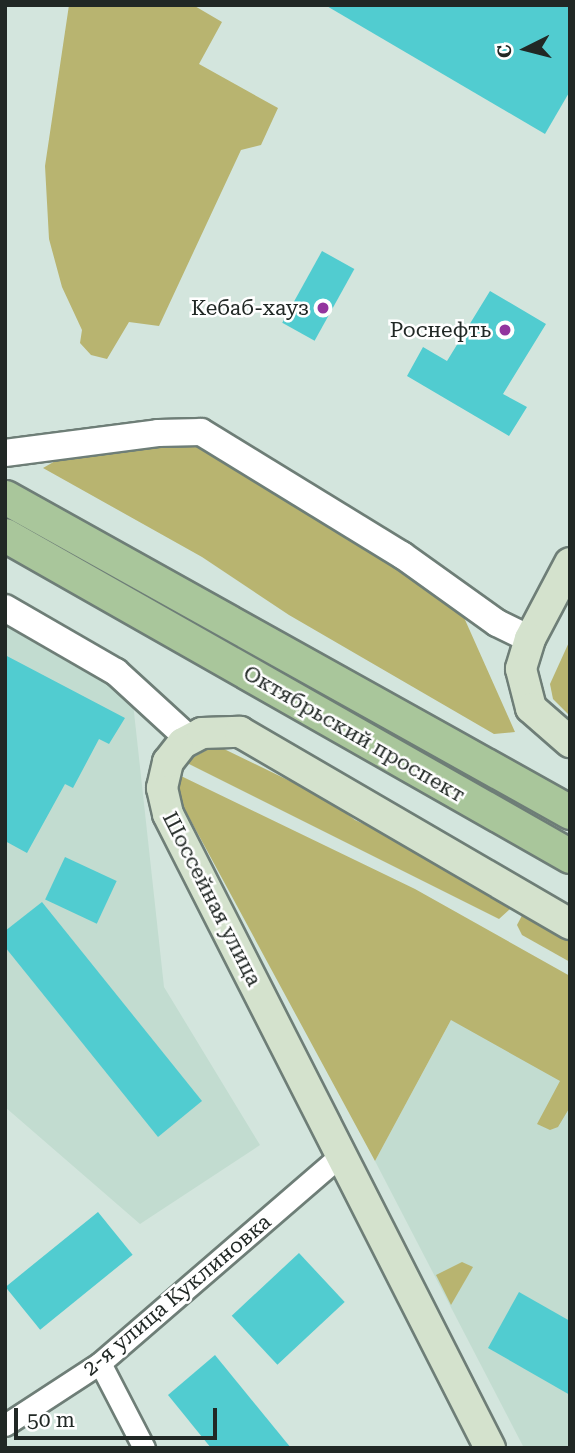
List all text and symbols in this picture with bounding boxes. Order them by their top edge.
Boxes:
north arrow [491,14,561,84]
text: С [492,43,517,59]
place label: Кебаб-хауз [191,295,309,321]
marker: Кебаб-хауз [315,300,331,316]
place label: Роснефть [390,317,491,343]
marker: Роснефть [497,322,513,338]
street label: Октябрьский проспект [239,660,469,808]
street label: Шоссейная улица [157,808,267,990]
street label: 2-я улица Куклиновка [78,1209,276,1381]
scale bar [18,1394,220,1438]
text: 50 m [27,1408,75,1432]

